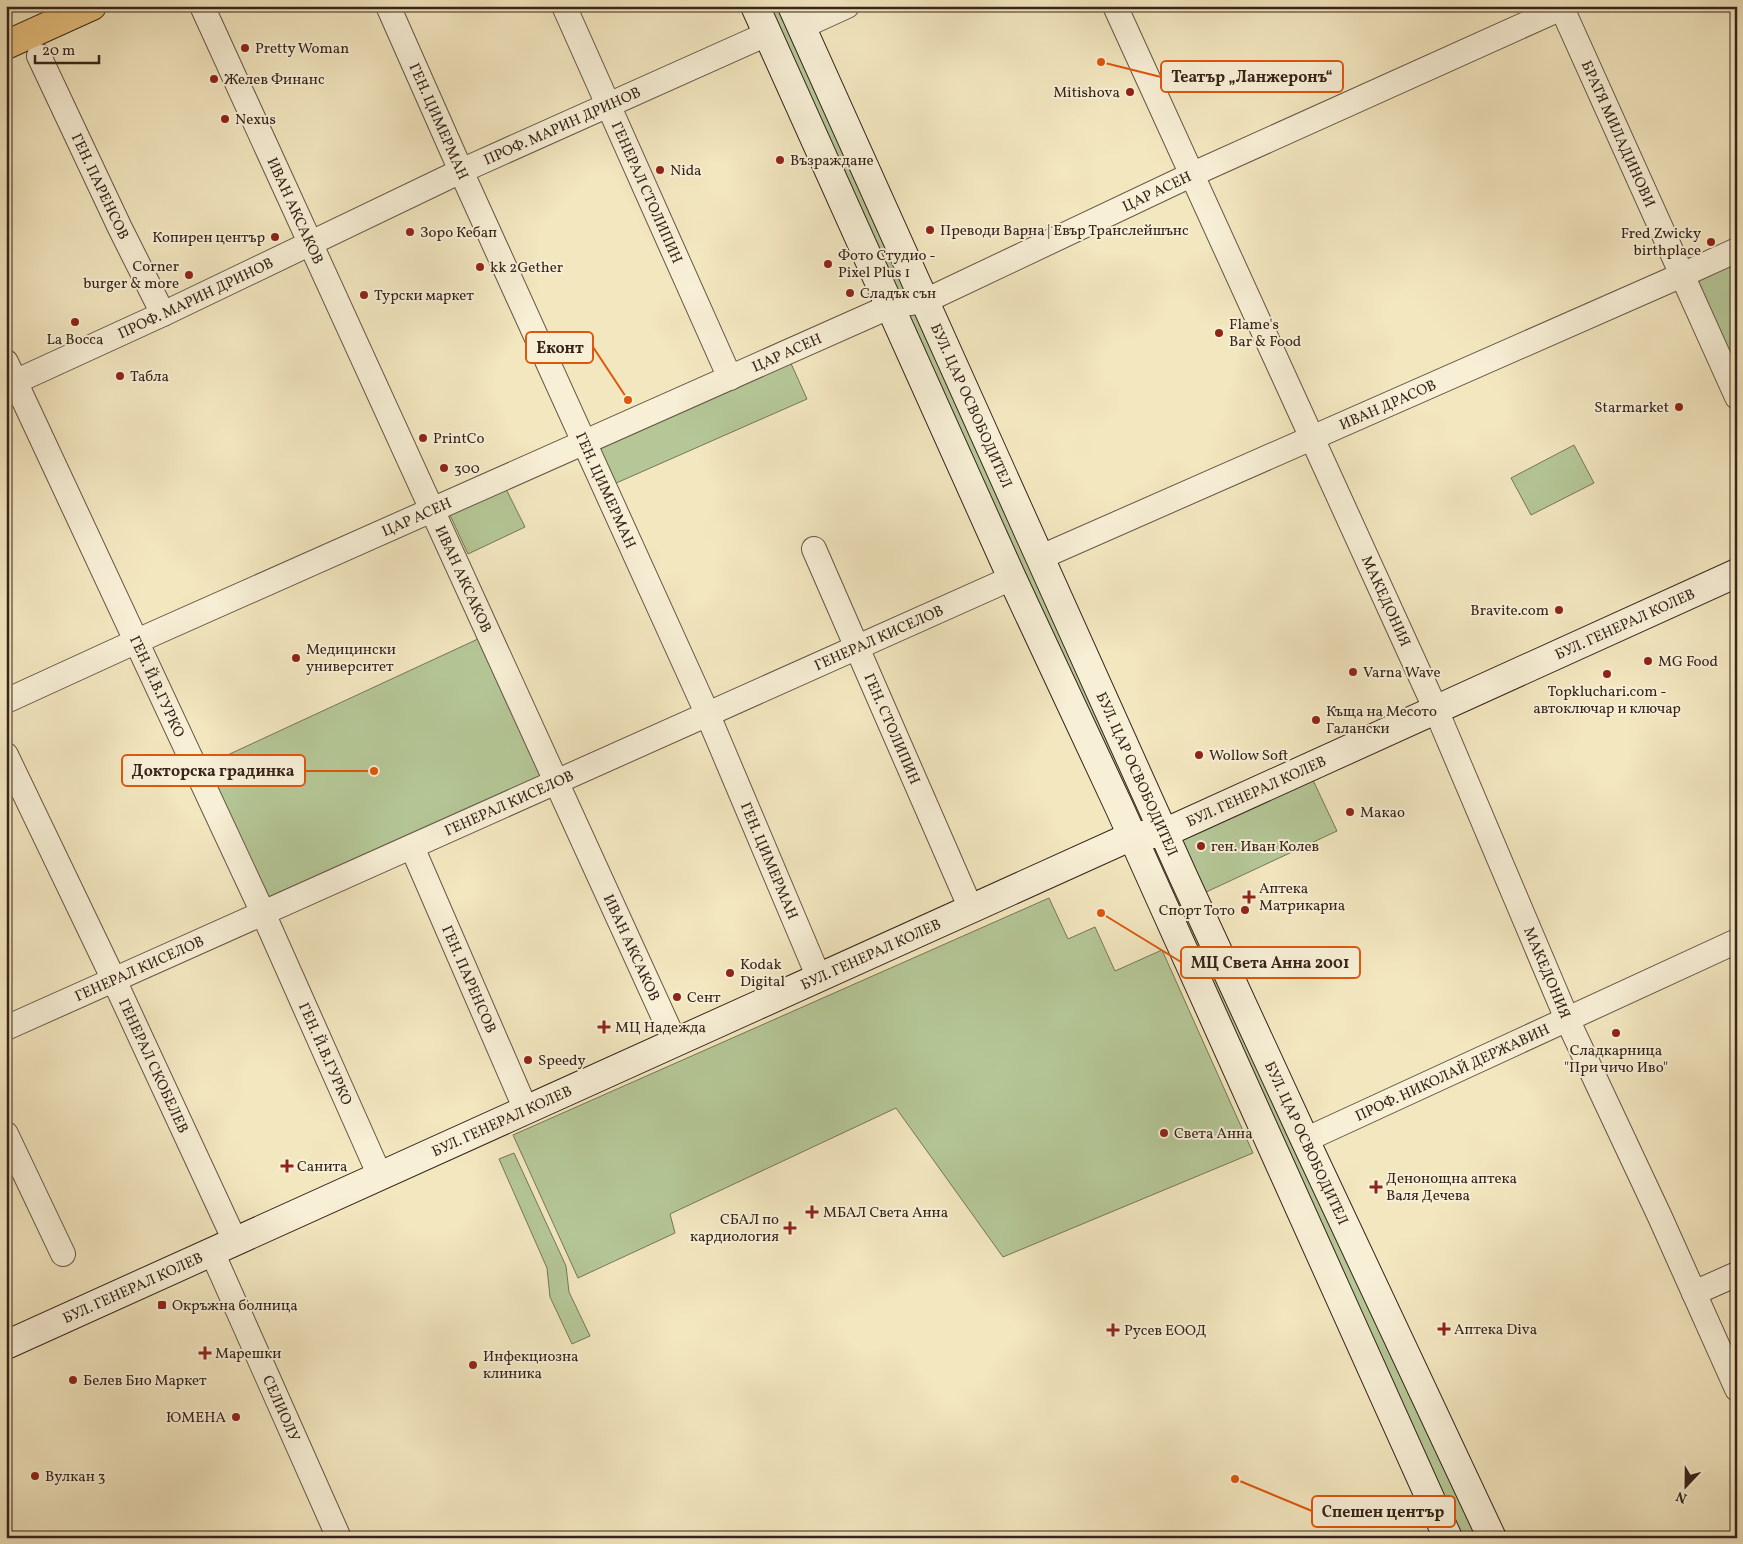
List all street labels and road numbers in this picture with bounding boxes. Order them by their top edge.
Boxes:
street label: БРАТЯ МИЛАДИНОВИ [1575,57,1659,211]
street label: ГЕН. ЦИМЕРМАН [403,60,473,184]
street label: ПРОФ. МАРИН ДРИНОВ [481,83,645,171]
street label: ГЕНЕРАЛ СТОЛИПИН [605,119,687,267]
street label: ГЕН. ПАРЕНСОВ [65,130,133,244]
street label: ИВАН АКСАКОВ [261,154,328,268]
street label: ЦАР АСЕН [1119,167,1196,218]
street label: ПРОФ. МАРИН ДРИНОВ [115,253,278,345]
street label: БУЛ. ЦАР ОСВОБОДИТЕЛ [924,320,1016,492]
street label: ЦАР АСЕН [749,329,826,378]
street label: ИВАН ДРАСОВ [1336,375,1440,436]
street label: ГЕН. ЦИМЕРМАН [569,429,640,552]
street label: ЦАР АСЕН [379,493,455,543]
street label: ИВАН АКСАКОВ [429,523,496,637]
street label: МАКЕДОНИЯ [1355,553,1415,651]
street label: БУЛ. ГЕНЕРАЛ КОЛЕВ [1552,584,1699,666]
street label: ГЕНЕРАЛ КИСЕЛОВ [811,601,947,677]
street label: ГЕН. Й.В.ГУРКО [123,633,189,742]
street label: ГЕН. СТОЛИПИН [858,670,924,788]
street label: БУЛ. ЦАР ОСВОБОДИТЕЛ [1090,689,1182,860]
street label: БУЛ. ГЕНЕРАЛ КОЛЕВ [1183,752,1330,834]
street label: ГЕНЕРАЛ КИСЕЛОВ [441,766,578,843]
street label: ГЕН. ЦИМЕРМАН [734,799,802,923]
street label: ИВАН АКСАКОВ [597,891,664,1005]
street label: БУЛ. ГЕНЕРАЛ КОЛЕВ [798,915,945,996]
street label: ГЕН. ПАРЕНСОВ [435,923,500,1037]
street label: МАКЕДОНИЯ [1517,924,1575,1022]
street label: ГЕНЕРАЛ КИСЕЛОВ [72,932,208,1008]
street label: ГЕНЕРАЛ СКОБЕЛЕВ [112,996,193,1137]
street label: ГЕН. Й.В.ГУРКО [292,1000,356,1109]
street label: ПРОФ. НИКОЛАЙ ДЕРЖАВИН [1352,1020,1553,1127]
street label: БУЛ. ЦАР ОСВОБОДИТЕЛ [1258,1058,1353,1229]
street label: БУЛ. ГЕНЕРАЛ КОЛЕВ [429,1081,576,1163]
street label: БУЛ. ГЕНЕРАЛ КОЛЕВ [60,1248,207,1330]
street label: СЕЛИОЛУ [256,1372,304,1446]

